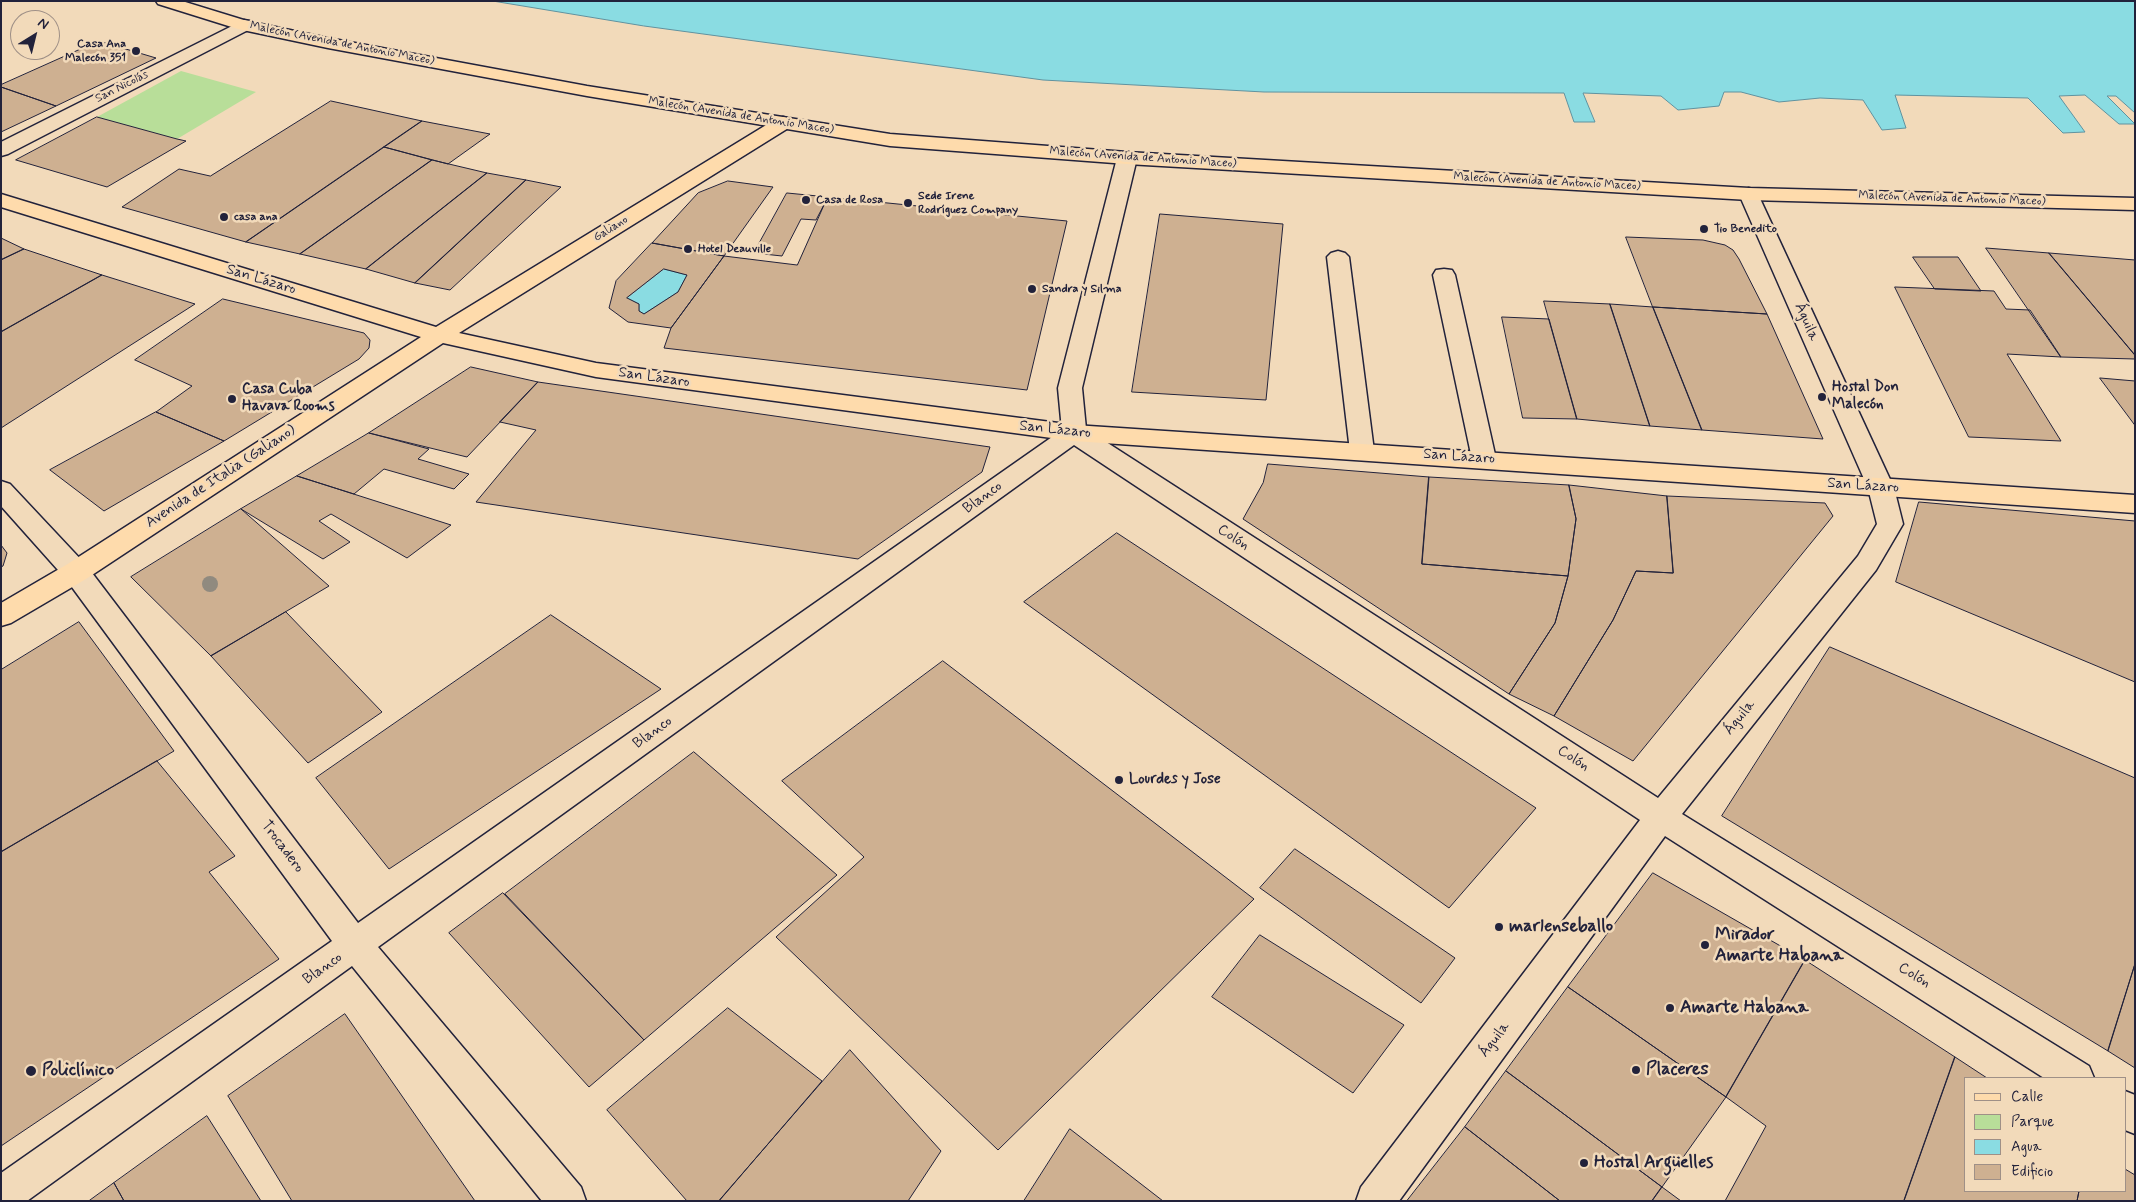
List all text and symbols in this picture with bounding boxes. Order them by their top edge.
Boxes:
north arrow [10,10,60,60]
text: N [34,14,52,34]
street label: Malecón (Avenida de Antonio Maceo) [249,19,435,69]
place label: Casa Ana Malecón 351 [65,37,126,65]
marker: Casa Ana Malecón 351 [130,45,142,57]
street label: San Nicolás [93,68,151,106]
street label: Malecón (Avenida de Antonio Maceo) [647,94,835,138]
street label: Malecón (Avenida de Antonio Maceo) [1049,144,1237,172]
street label: Malecón (Avenida de Antonio Maceo) [1453,170,1641,194]
place label: Sede Irene Rodríguez Company [918,189,1018,217]
street label: Malecón (Avenida de Antonio Maceo) [1858,189,2046,209]
place label: Casa de Rosa [816,193,883,207]
marker: Casa de Rosa [800,194,812,206]
marker: Sede Irene Rodríguez Company [902,197,914,209]
place label: casa ana [234,210,278,224]
marker: casa ana [218,211,230,223]
street label: Galiano [591,213,631,245]
place label: Tio Benedito [1714,222,1777,236]
marker: Tio Benedito [1698,223,1710,235]
place label: Hotel Deauville [698,242,771,256]
marker: Hotel Deauville [682,243,694,255]
street label: San Lázaro [224,261,298,299]
place label: Sandra y Silma [1042,282,1122,296]
marker: Sandra y Silma [1026,283,1038,295]
street label: Águila [1790,300,1822,344]
street label: San Lázaro [617,364,691,392]
place label: Hostal Don Malecón [1832,379,1899,414]
place label: Casa Cuba Havava Rooms [242,381,335,416]
marker: Hostal Don Malecón [1816,391,1828,403]
marker: Casa Cuba Havava Rooms [226,393,238,405]
street label: San Lázaro [1018,417,1092,443]
street label: Avenida de Italia (Galiano) [143,422,299,532]
street label: San Lázaro [1422,446,1496,468]
street label: San Lázaro [1826,475,1900,497]
street label: Blanco [960,478,1006,518]
street label: Colón [1214,521,1252,555]
street label: Águila [1721,697,1759,739]
street label: Blanco [630,713,676,753]
street label: Colón [1554,742,1592,776]
place label: Lourdes y Jose [1129,771,1221,789]
marker: Lourdes y Jose [1113,774,1125,786]
street label: Trocadero [257,817,307,877]
place label: marlenseballo [1509,916,1613,938]
marker: marlenseballo [1493,921,1505,933]
place label: Mirador Amarte Habana [1715,924,1844,966]
marker: Mirador Amarte Habana [1699,939,1711,951]
street label: Blanco [300,949,346,989]
street label: Colón [1895,959,1933,993]
place label: Amarte Habana [1680,997,1809,1019]
marker: Amarte Habana [1664,1002,1676,1014]
street label: Águila [1476,1019,1514,1061]
place label: Placeres [1646,1059,1709,1081]
place label: Policlínico [42,1060,114,1082]
marker: Policlínico [24,1064,38,1078]
marker: Placeres [1630,1064,1642,1076]
legend [1964,1077,2126,1192]
text: Calle [2011,1087,2043,1107]
text: Parque [2011,1112,2054,1132]
text: Agua [2011,1137,2042,1157]
place label: Hostal Argüelles [1594,1152,1713,1174]
marker: Hostal Argüelles [1578,1157,1590,1169]
text: Edificio [2011,1162,2053,1182]

